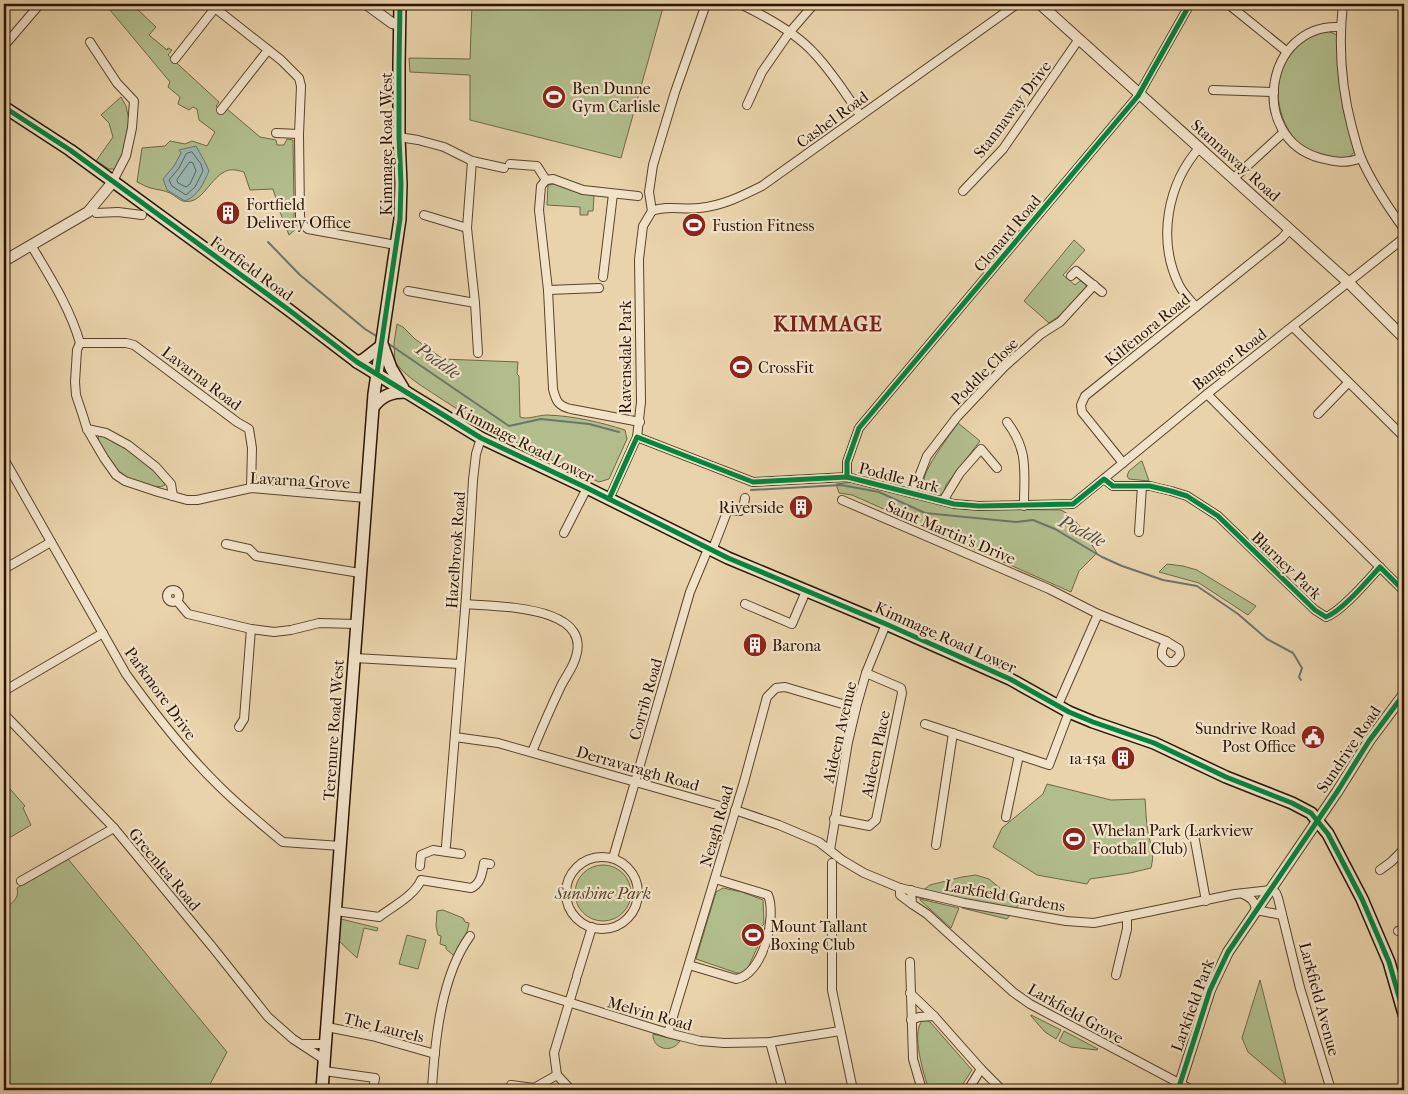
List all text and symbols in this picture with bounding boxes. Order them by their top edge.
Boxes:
street label: Stannaway Drive [970,57,1055,162]
street label: Kimmage Road West [377,72,396,216]
place label: Ben Dunne Gym Carlisle [572,79,661,116]
sports icon: Ben Dunne Gym Carlisle [541,84,567,110]
street label: Cashel Road [793,87,872,152]
street label: Stannaway Road [1187,115,1284,206]
street label: Clonard Road [970,191,1045,275]
place label: Fortfield Delivery Office [246,195,351,232]
building icon: Fortfield Delivery Office [215,200,241,226]
sports icon: Fustion Fitness [681,212,707,238]
place label: Fustion Fitness [712,216,815,235]
street label: Fortfield Road [206,232,297,305]
street label: Kilfenora Road [1101,289,1194,370]
street label: Ravensdale Park [616,300,635,414]
district label: KIMMAGE [773,312,883,336]
street label: Bangor Road [1188,324,1271,394]
street label: Poddle Close [947,334,1022,409]
water label: Poddle [411,338,464,385]
street label: Lavarna Road [158,342,245,415]
sports icon: CrossFit [728,354,754,380]
place label: CrossFit [758,358,814,377]
street label: Kimmage Road Lower [452,400,597,487]
street label: Poddle Park [857,458,942,497]
street label: Lavarna Grove [249,468,351,493]
street label: Hazelbrook Road [442,490,469,609]
building icon: Riverside [788,494,814,520]
street label: Saint Martin's Drive [883,497,1019,568]
place label: Riverside [718,498,784,517]
water label: Poddle [1054,510,1109,552]
street label: Blarney Park [1248,527,1326,604]
street label: Kimmage Road Lower [872,598,1020,677]
building icon: Barona [742,632,768,658]
place label: Barona [772,636,822,655]
street label: Parkmore Drive [121,643,201,744]
street label: Corrib Road [625,656,666,742]
street label: Terenure Road West [319,659,348,801]
street label: Aideen Avenue [818,679,860,786]
street label: Sundrive Road [1312,702,1385,797]
street label: Aideen Place [857,709,894,800]
place label: Sundrive Road Post Office [1195,719,1296,756]
public building icon: Sundrive Road Post Office [1300,724,1326,750]
street label: Derravaragh Road [574,742,702,795]
building icon: 1a-15a [1110,745,1136,771]
place label: 1a-15a [1069,749,1107,768]
street label: Neagh Road [696,783,737,869]
place label: Whelan Park (Larkview Football Club) [1091,821,1254,858]
street label: Greenlea Road [125,824,205,915]
sports icon: Whelan Park (Larkview Football Club) [1061,826,1087,852]
street label: Larkfield Gardens [943,876,1067,915]
park label: Sunshine Park [554,884,651,903]
place label: Mount Tallant Boxing Club [770,917,868,954]
sports icon: Mount Tallant Boxing Club [740,922,766,948]
street label: Larkfield Avenue [1295,940,1344,1058]
street label: Larkfield Park [1167,956,1218,1054]
street label: Larkfield Grove [1025,979,1127,1048]
street label: Melvin Road [605,992,695,1035]
street label: The Laurels [342,1008,426,1047]

